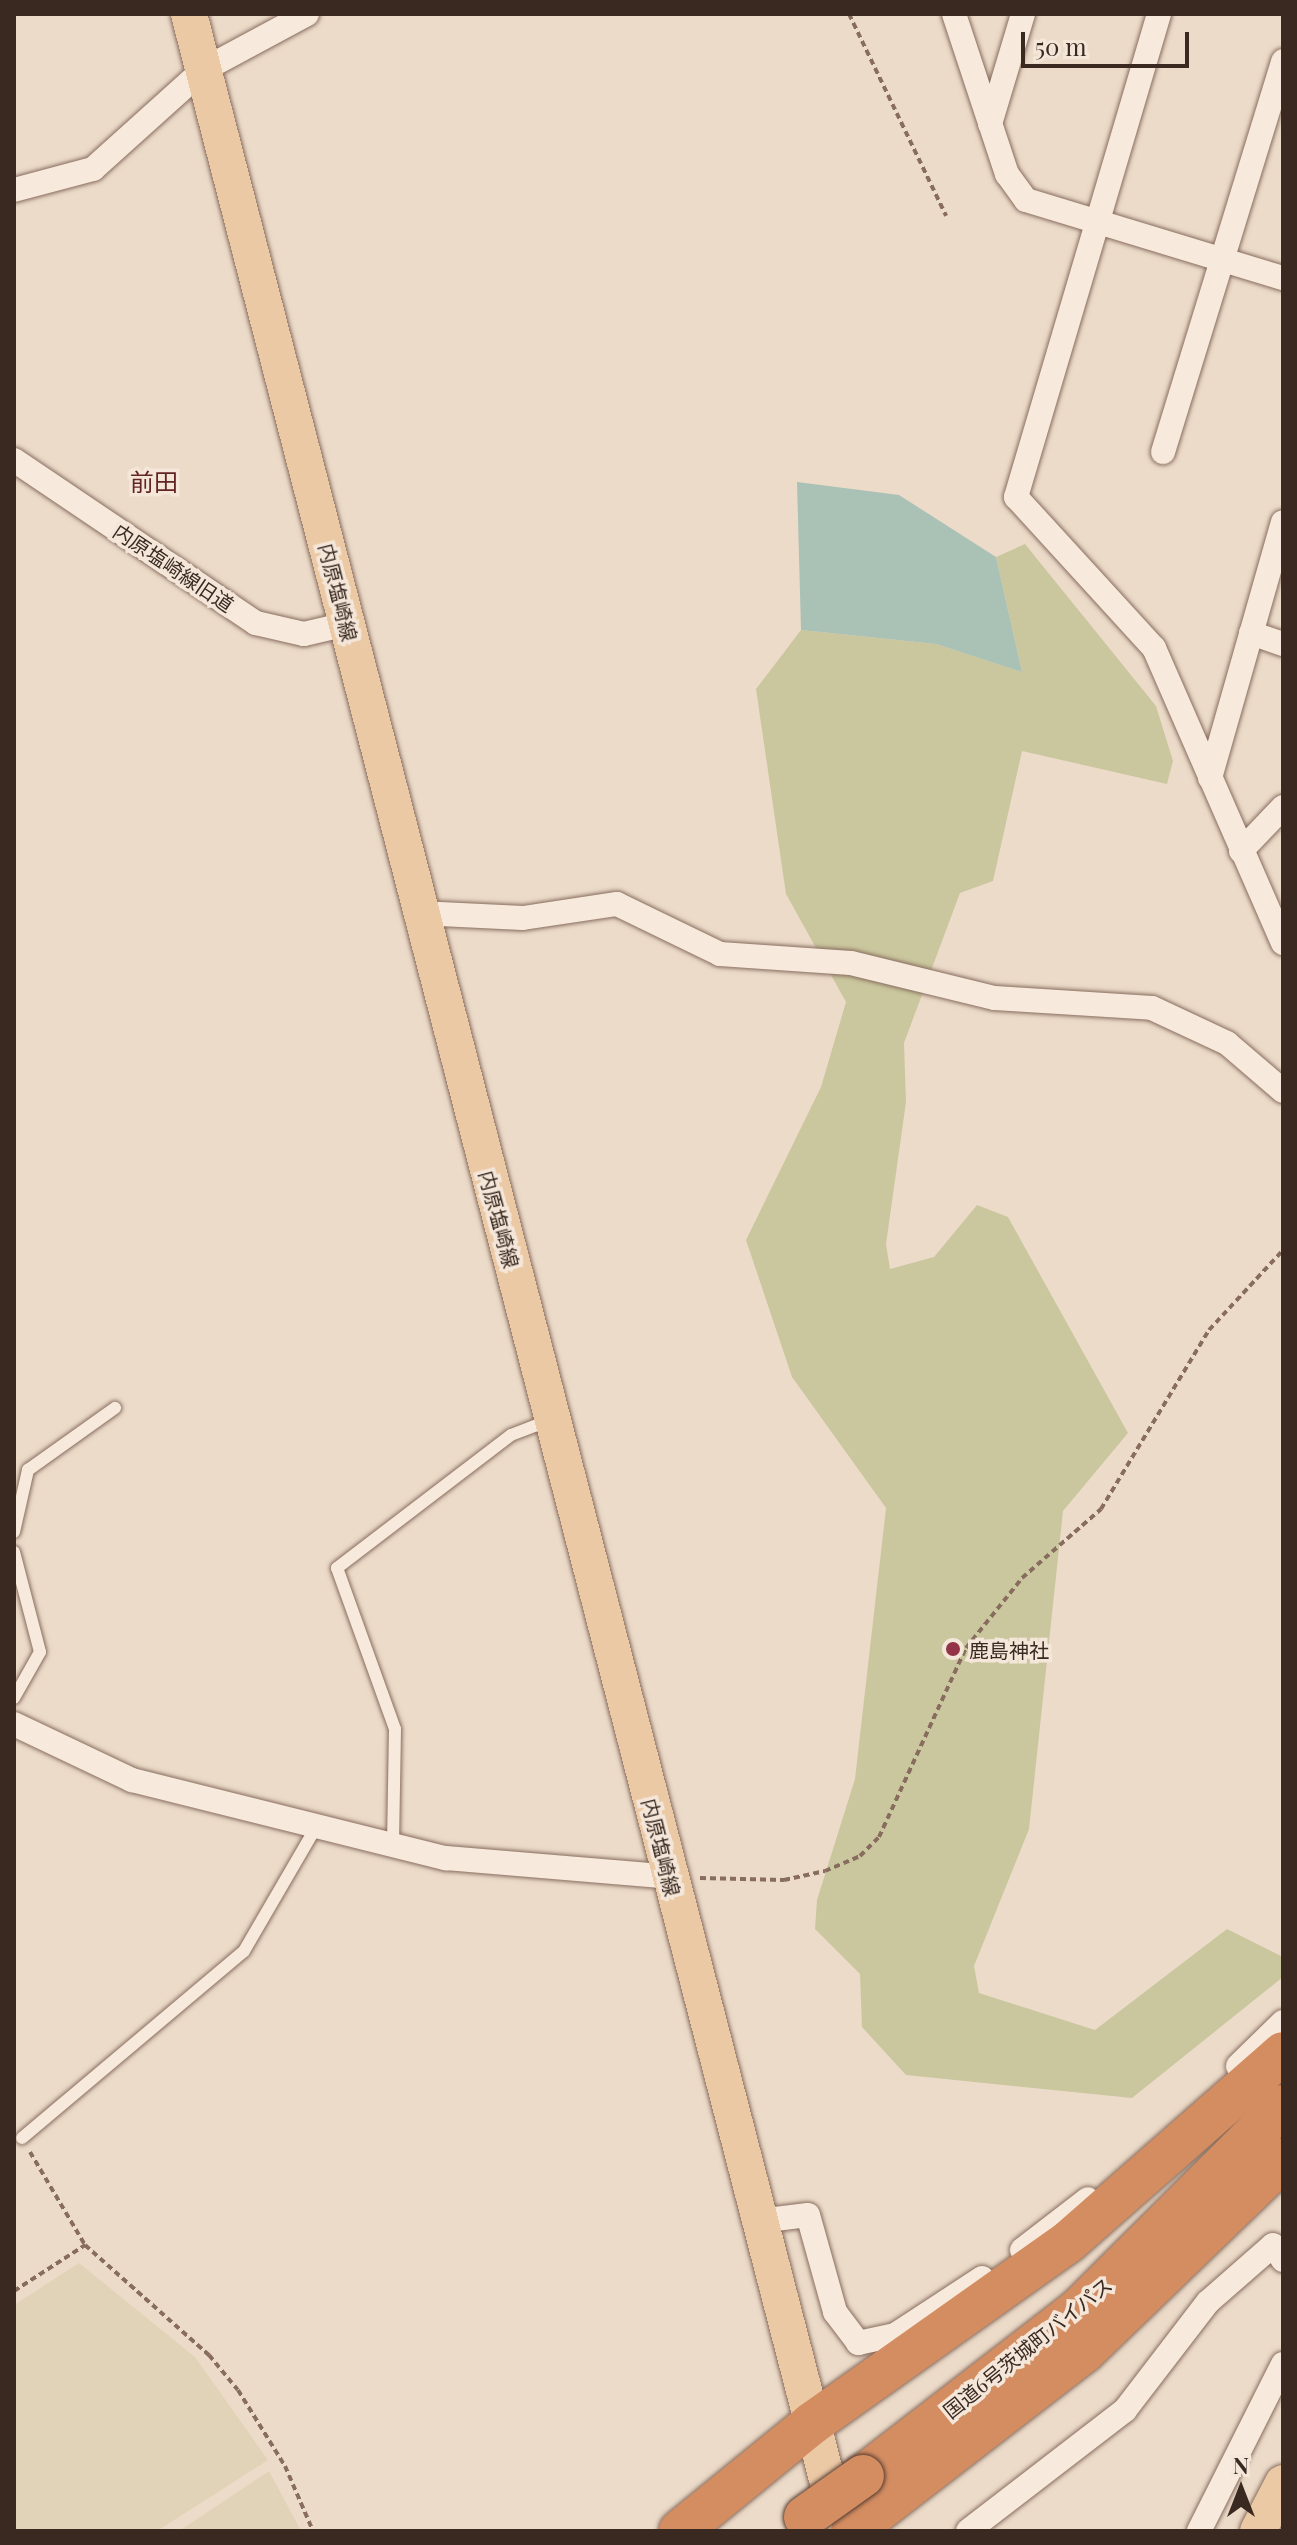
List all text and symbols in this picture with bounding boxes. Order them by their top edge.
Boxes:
scale bar [1025,16,1193,66]
text: 50 m [1035,30,1087,62]
district label: 前田 [130,468,178,496]
street label: 内原塩崎線旧道 [109,518,239,616]
street label: 内原塩崎線 [315,541,363,643]
street label: 内原塩崎線 [475,1168,525,1270]
place label: 鹿島神社 [969,1637,1049,1661]
marker: 鹿島神社 [944,1640,962,1658]
street label: 内原塩崎線 [638,1796,686,1898]
street label: 国道6号茨城町バイパス [938,2271,1116,2423]
north arrow [1201,2449,1281,2529]
text: N [1233,2450,1249,2480]

